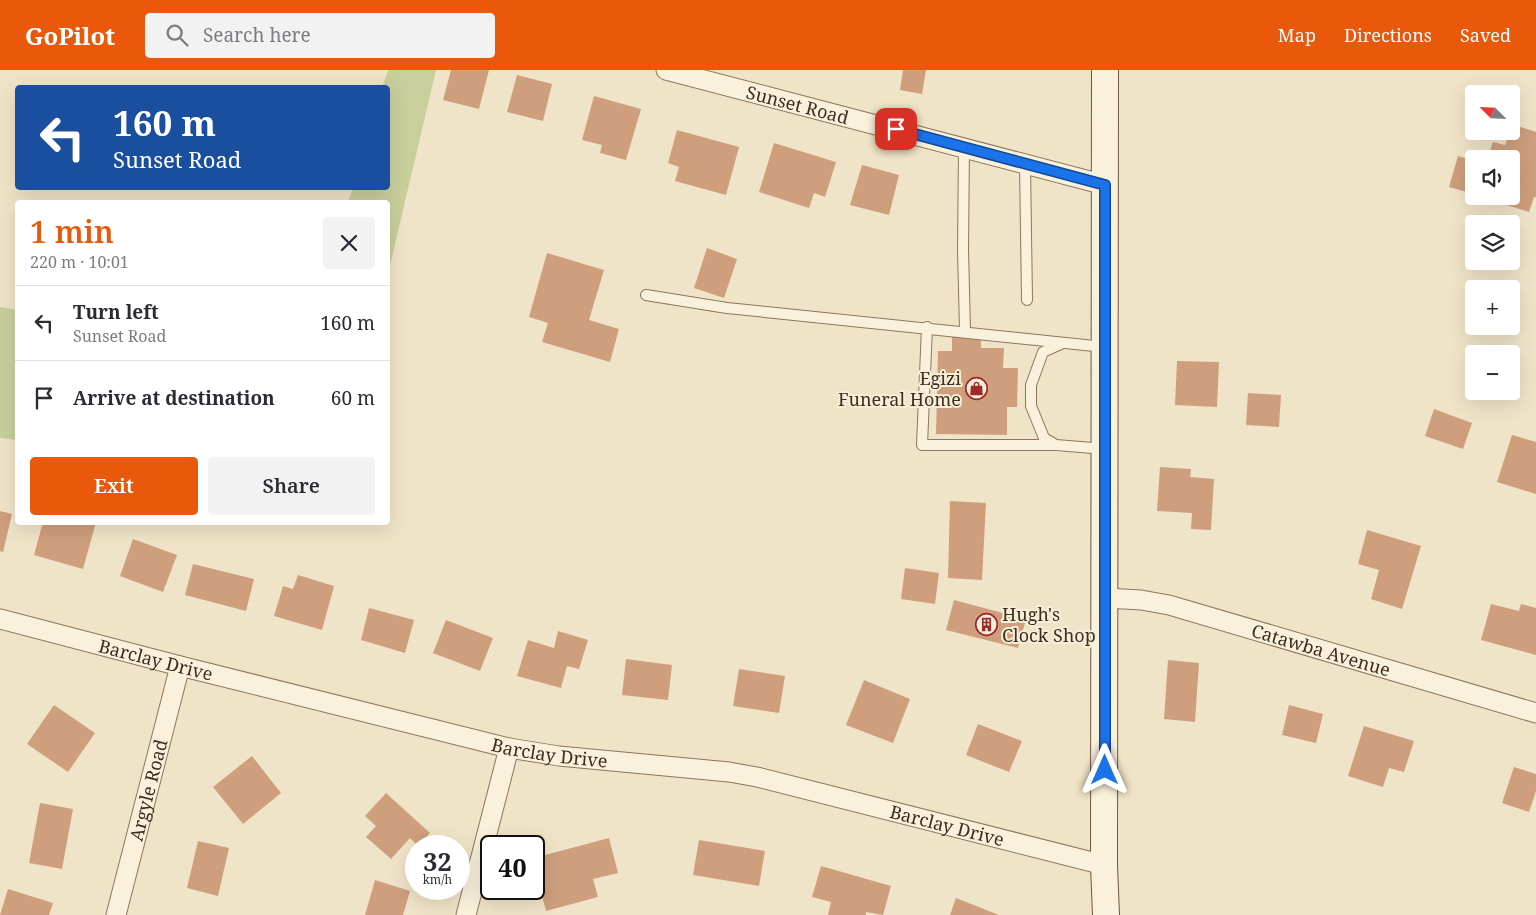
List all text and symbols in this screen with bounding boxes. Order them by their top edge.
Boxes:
search box [145,13,495,58]
text: GoPilot [25,19,115,52]
icon: search [163,21,191,49]
text: Search here [203,22,311,48]
text: Map [1278,23,1316,47]
text: Directions [1344,23,1432,47]
text: Saved [1460,23,1511,47]
street label: Sunset Road [744,80,851,129]
north arrow [1465,85,1520,140]
map controls [1465,85,1520,400]
text: 160 m [113,99,216,146]
icon: left [30,105,95,170]
pin [875,108,917,150]
icon: arrive [882,115,910,143]
text: Sunset Road [113,144,241,174]
button: sound [1465,150,1520,205]
text: 1 min [30,211,114,252]
button: layers [1465,215,1520,270]
button: close [323,217,375,269]
text: 220 m · 10:01 [30,251,129,273]
button: + [1465,280,1520,335]
text: Turn left [73,299,159,325]
icon: left [30,309,58,337]
text: 160 m [320,310,375,336]
text: Sunset Road [73,325,166,347]
button: − [1465,345,1520,400]
place label: Egizi Funeral Home [838,366,961,411]
shop icon: Egizi Funeral Home [965,376,989,400]
icon: arrive [30,384,58,412]
text: Arrive at destination [73,385,275,411]
text: 60 m [331,385,375,411]
button: Exit [30,457,198,515]
button: Share [208,457,375,515]
place label: Hugh's Clock Shop [1002,602,1096,647]
building icon: Hugh's Clock Shop [974,612,998,636]
street label: Catawba Avenue [1249,618,1393,682]
street label: Barclay Drive [96,633,215,686]
street label: Barclay Drive [489,732,609,773]
street label: Argyle Road [123,737,173,844]
position arrow [1078,743,1130,795]
street label: Barclay Drive [887,799,1007,851]
speed limit sign: 40 [480,835,545,900]
text: 32 [423,844,452,878]
text: km/h [423,871,452,888]

